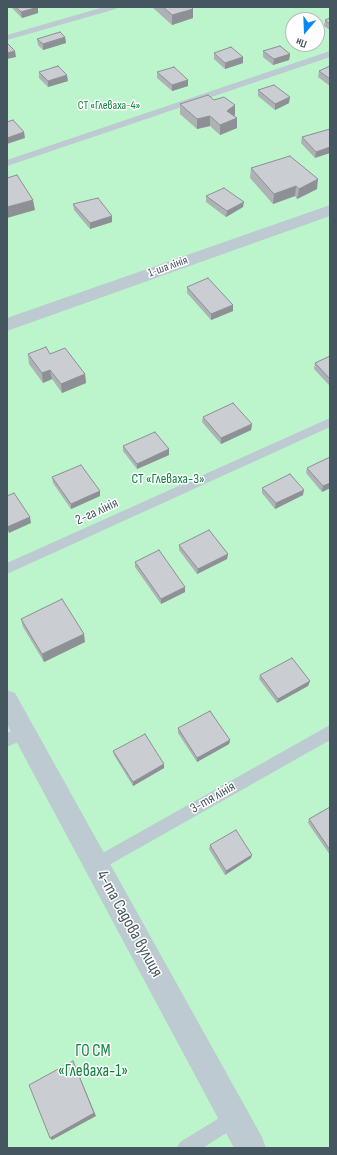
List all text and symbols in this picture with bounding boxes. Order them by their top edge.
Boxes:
north arrow [285,12,325,52]
text: Пн [294,35,308,51]
park label: СТ «Глеваха-4» [78,99,140,113]
street label: 1-ша лінія [146,253,190,281]
park label: СТ «Глеваха-3» [131,471,205,487]
street label: 2-га лінія [73,495,121,529]
street label: 3-тя лінія [187,778,239,818]
street label: 4-та Садова вулиця [91,867,167,981]
park label: ГО СМ «Глеваха-1» [58,1042,128,1082]

